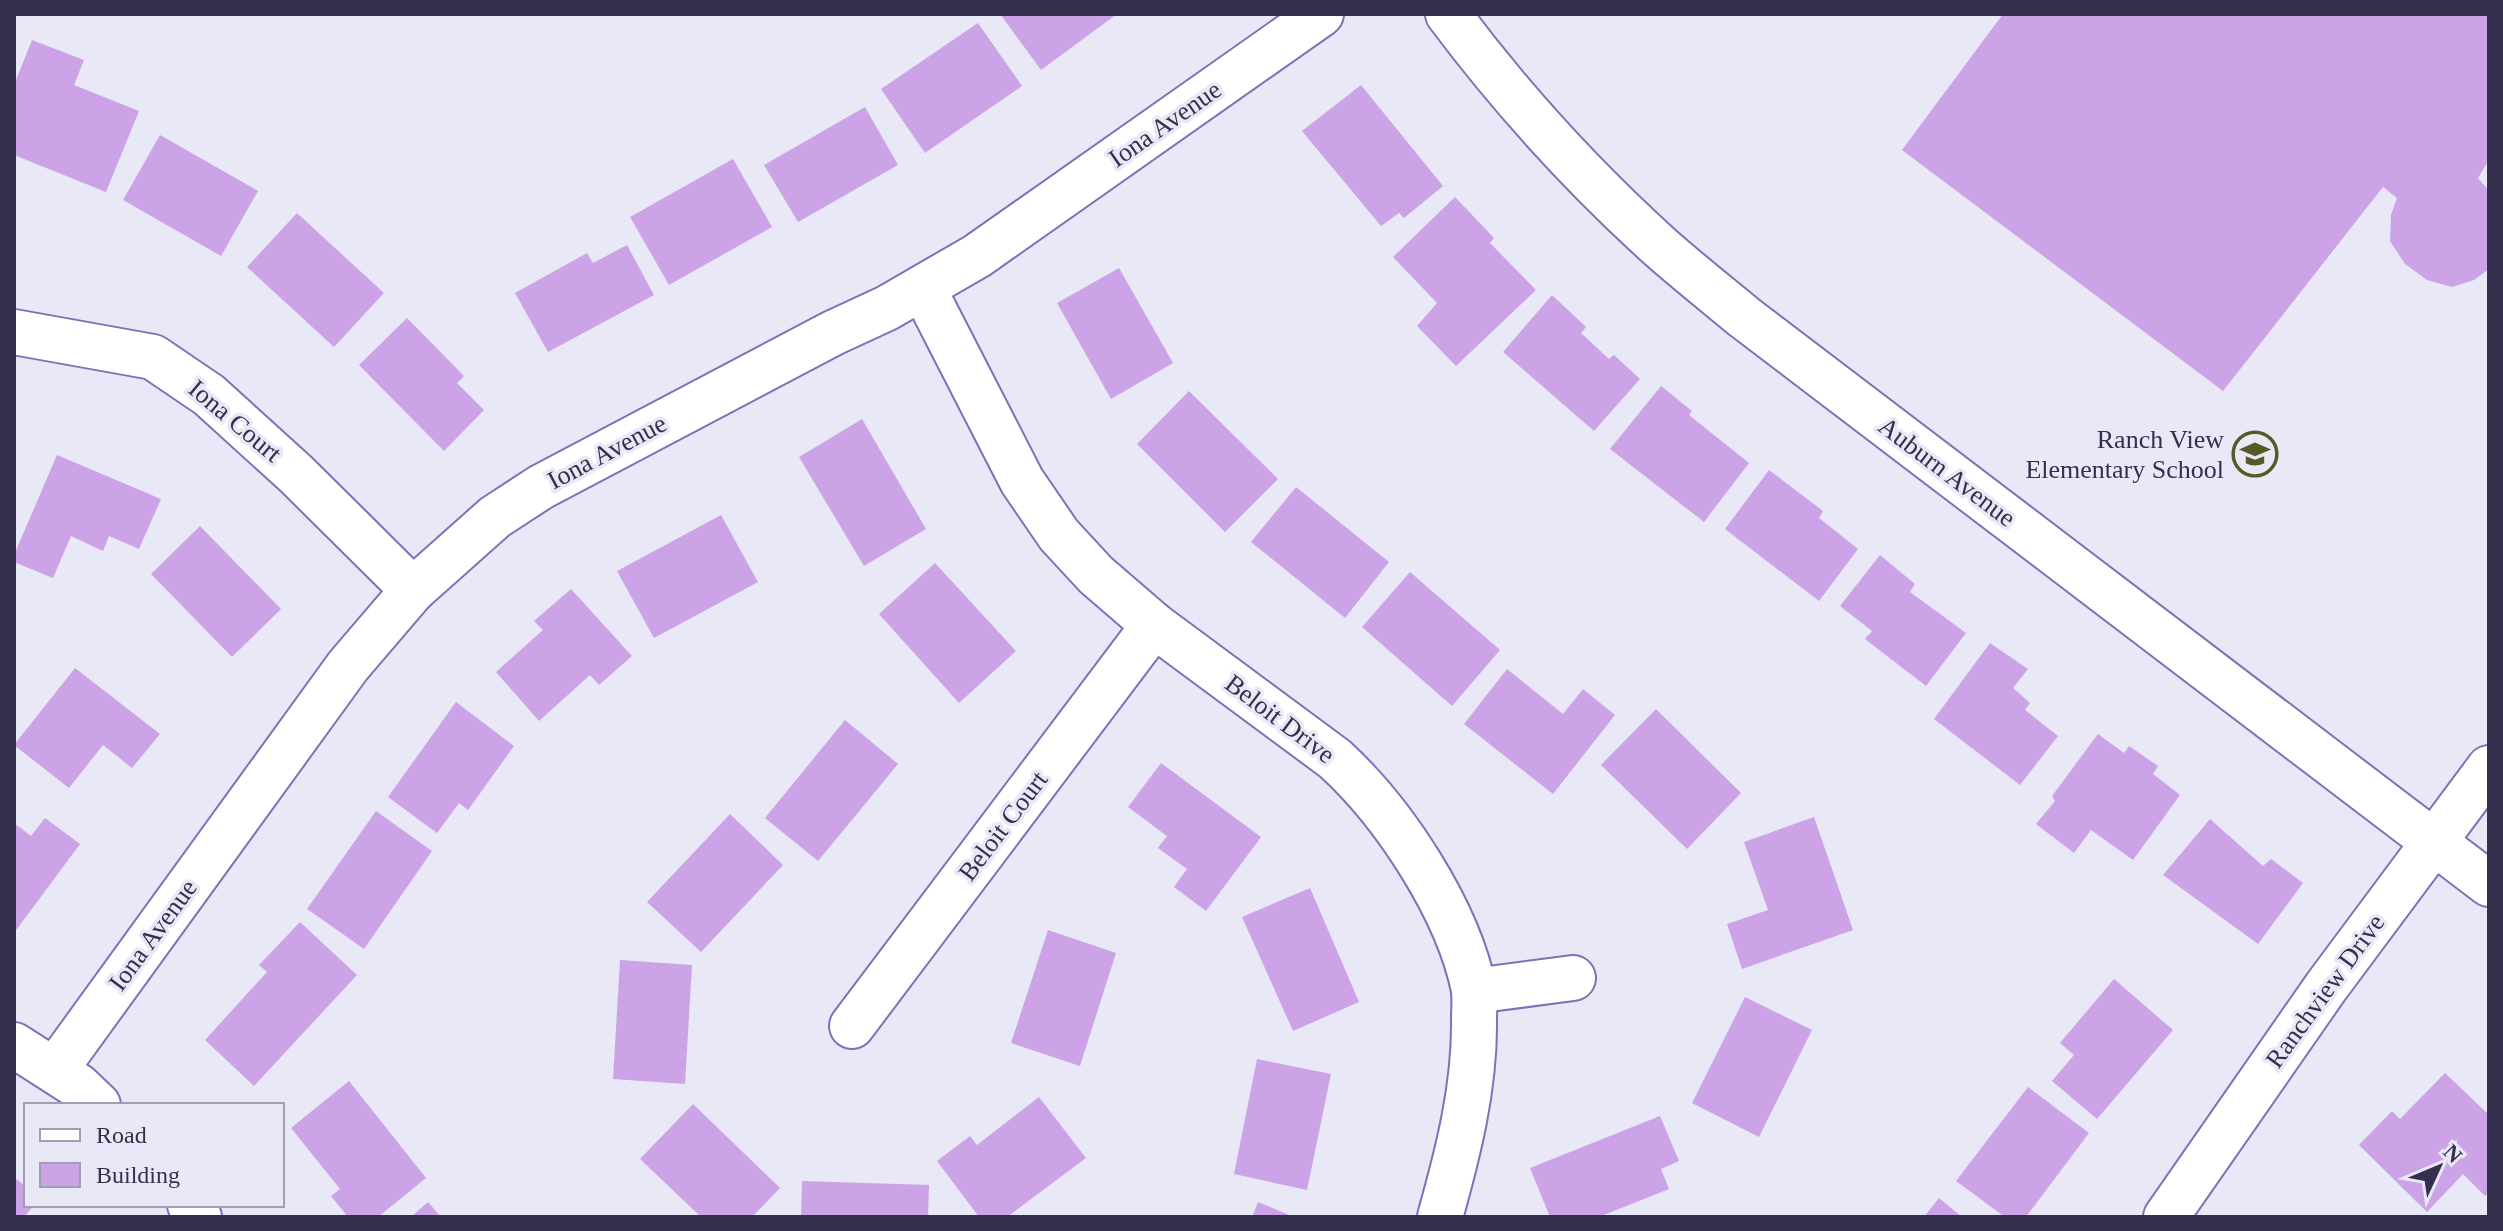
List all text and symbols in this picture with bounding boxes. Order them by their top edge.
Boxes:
street label: Iona Avenue [1103,75,1227,173]
street label: Iona Court [183,374,288,469]
street label: Iona Avenue [543,409,671,495]
street label: Auburn Avenue [1873,411,2021,533]
place label: Ranch View Elementary School [2025,425,2224,484]
school or university icon: Ranch View Elementary School [2231,430,2279,478]
street label: Beloit Drive [1220,669,1340,769]
street label: Beloit Court [953,765,1054,886]
street label: Iona Avenue [103,874,203,996]
street label: Ranchview Drive [2260,909,2390,1073]
legend [24,1103,284,1207]
text: Road [96,1122,147,1148]
north arrow [2399,1127,2479,1207]
text: N [2439,1139,2468,1168]
text: Building [96,1162,180,1188]

